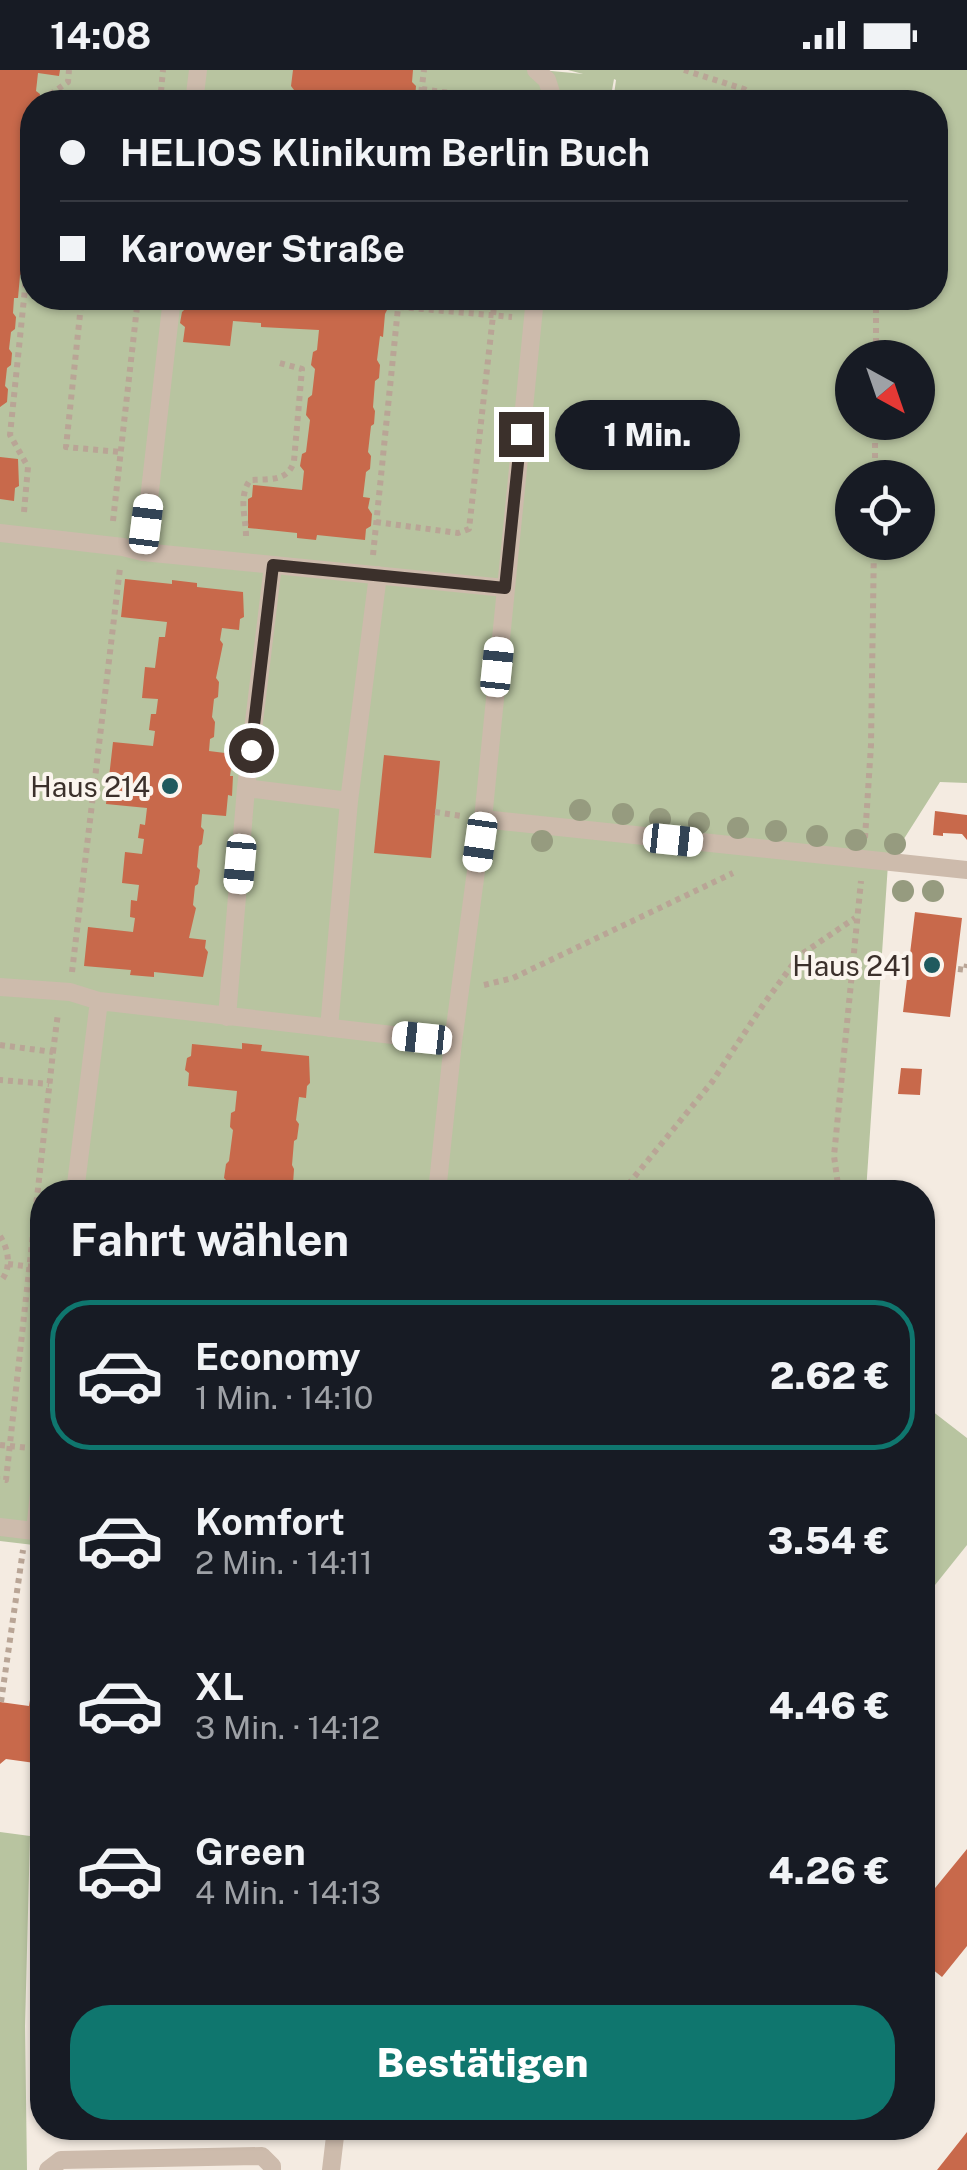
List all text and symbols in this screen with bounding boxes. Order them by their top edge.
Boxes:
text: 14:08 [50,13,151,58]
text: HELIOS Klinikum Berlin Buch [120,130,650,175]
text: Karower Straße [120,226,405,271]
north arrow [835,340,935,440]
map controls [835,340,935,560]
callout: 1 Min. [556,399,741,469]
route end [499,412,544,457]
text: 1 Min. [603,416,692,453]
button: locate [835,460,935,560]
car [127,492,165,556]
car [479,636,515,698]
route start [229,728,274,773]
place label: Haus 214 [30,770,150,803]
marker: Haus 214 [159,775,181,797]
car [461,810,499,874]
car [642,822,704,858]
car [222,833,258,895]
place label: Haus 241 [792,949,912,982]
marker: Haus 241 [921,954,943,976]
car [391,1020,453,1056]
text: Fahrt wählen [70,1213,349,1266]
icon: car [75,1330,165,1420]
text: Economy [195,1334,361,1379]
text: 2.62 € [770,1353,890,1398]
text: 1 Min. · 14:10 [195,1379,373,1416]
icon: car [75,1495,165,1585]
text: Komfort [195,1499,345,1544]
text: 3.54 € [768,1518,890,1563]
text: 2 Min. · 14:11 [195,1544,373,1581]
icon: car [75,1660,165,1750]
text: XL [195,1664,244,1709]
text: 4.46 € [768,1683,890,1728]
text: 3 Min. · 14:12 [195,1709,380,1746]
icon: car [75,1825,165,1915]
text: Green [195,1829,306,1874]
text: 4.26 € [768,1848,890,1893]
text: 4 Min. · 14:13 [195,1874,381,1911]
button: Bestätigen [70,2005,895,2120]

